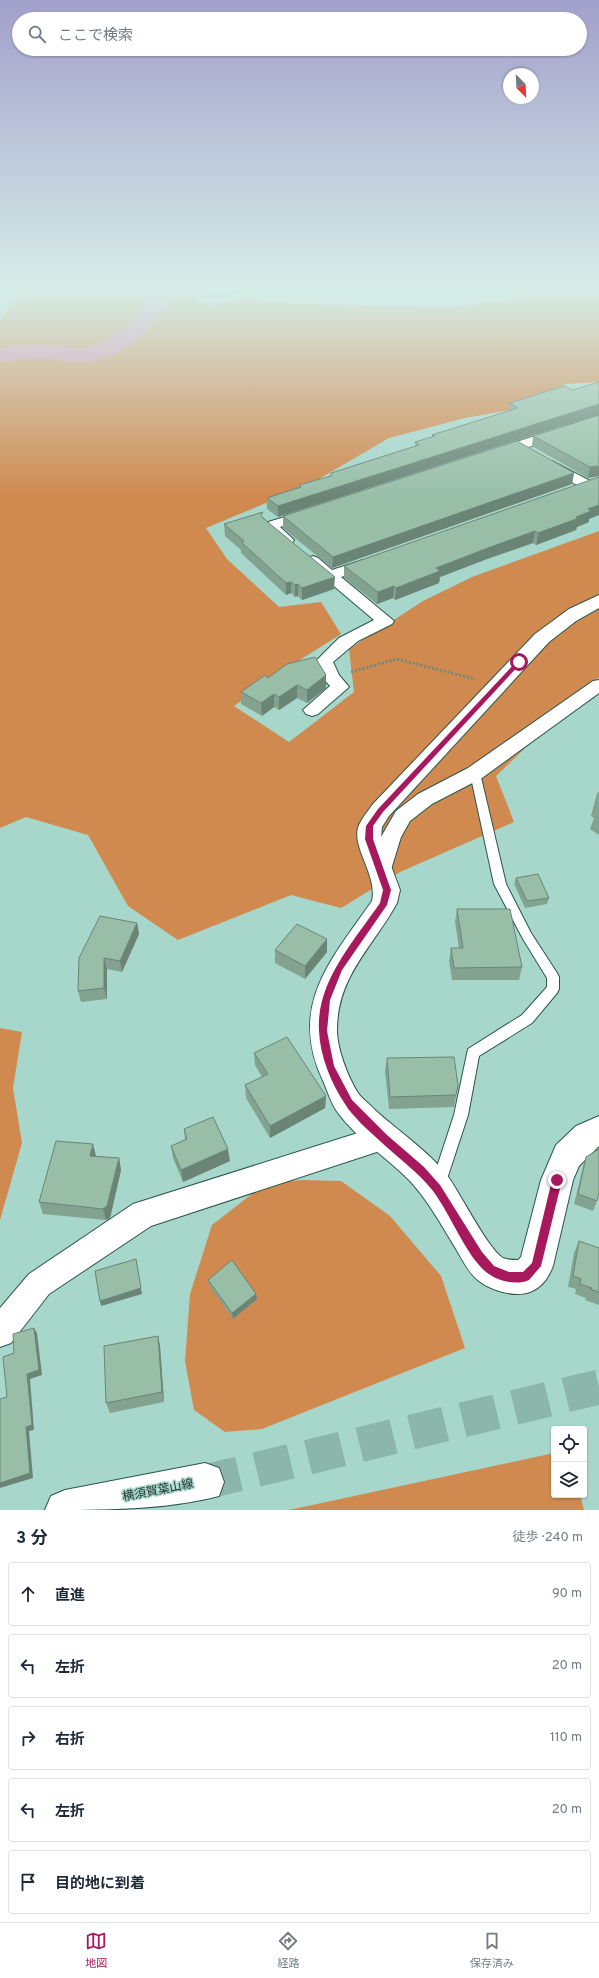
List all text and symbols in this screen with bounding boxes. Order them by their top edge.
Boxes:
search box [12,12,587,56]
icon: search [26,23,48,45]
text: ここで検索 [58,27,133,46]
north arrow [503,68,539,104]
route start [510,653,528,671]
route end [548,1171,566,1189]
map controls [551,1426,587,1498]
button: locate [551,1426,587,1462]
button: layers [551,1462,587,1498]
street label: 横須賀葉山線 [121,1476,195,1506]
text: 3 分 [16,1528,47,1550]
text: 徒歩 · 240 m [513,1530,583,1546]
icon: ahead [17,1583,39,1605]
text: 90 m [552,1586,582,1602]
text: 直進 [55,1587,85,1606]
icon: left [17,1655,39,1677]
text: 20 m [552,1658,582,1674]
text: 左折 [55,1659,85,1678]
icon: right [17,1727,39,1749]
text: 110 m [550,1730,582,1746]
text: 右折 [55,1731,85,1750]
icon: left [17,1799,39,1821]
text: 20 m [552,1802,582,1818]
text: 左折 [55,1803,85,1822]
icon: arrive [17,1871,39,1893]
text: 目的地に到着 [55,1875,145,1894]
tab: 地図 [85,1930,107,1971]
tab: 経路 [277,1930,299,1971]
tab: 保存済み [470,1930,514,1971]

